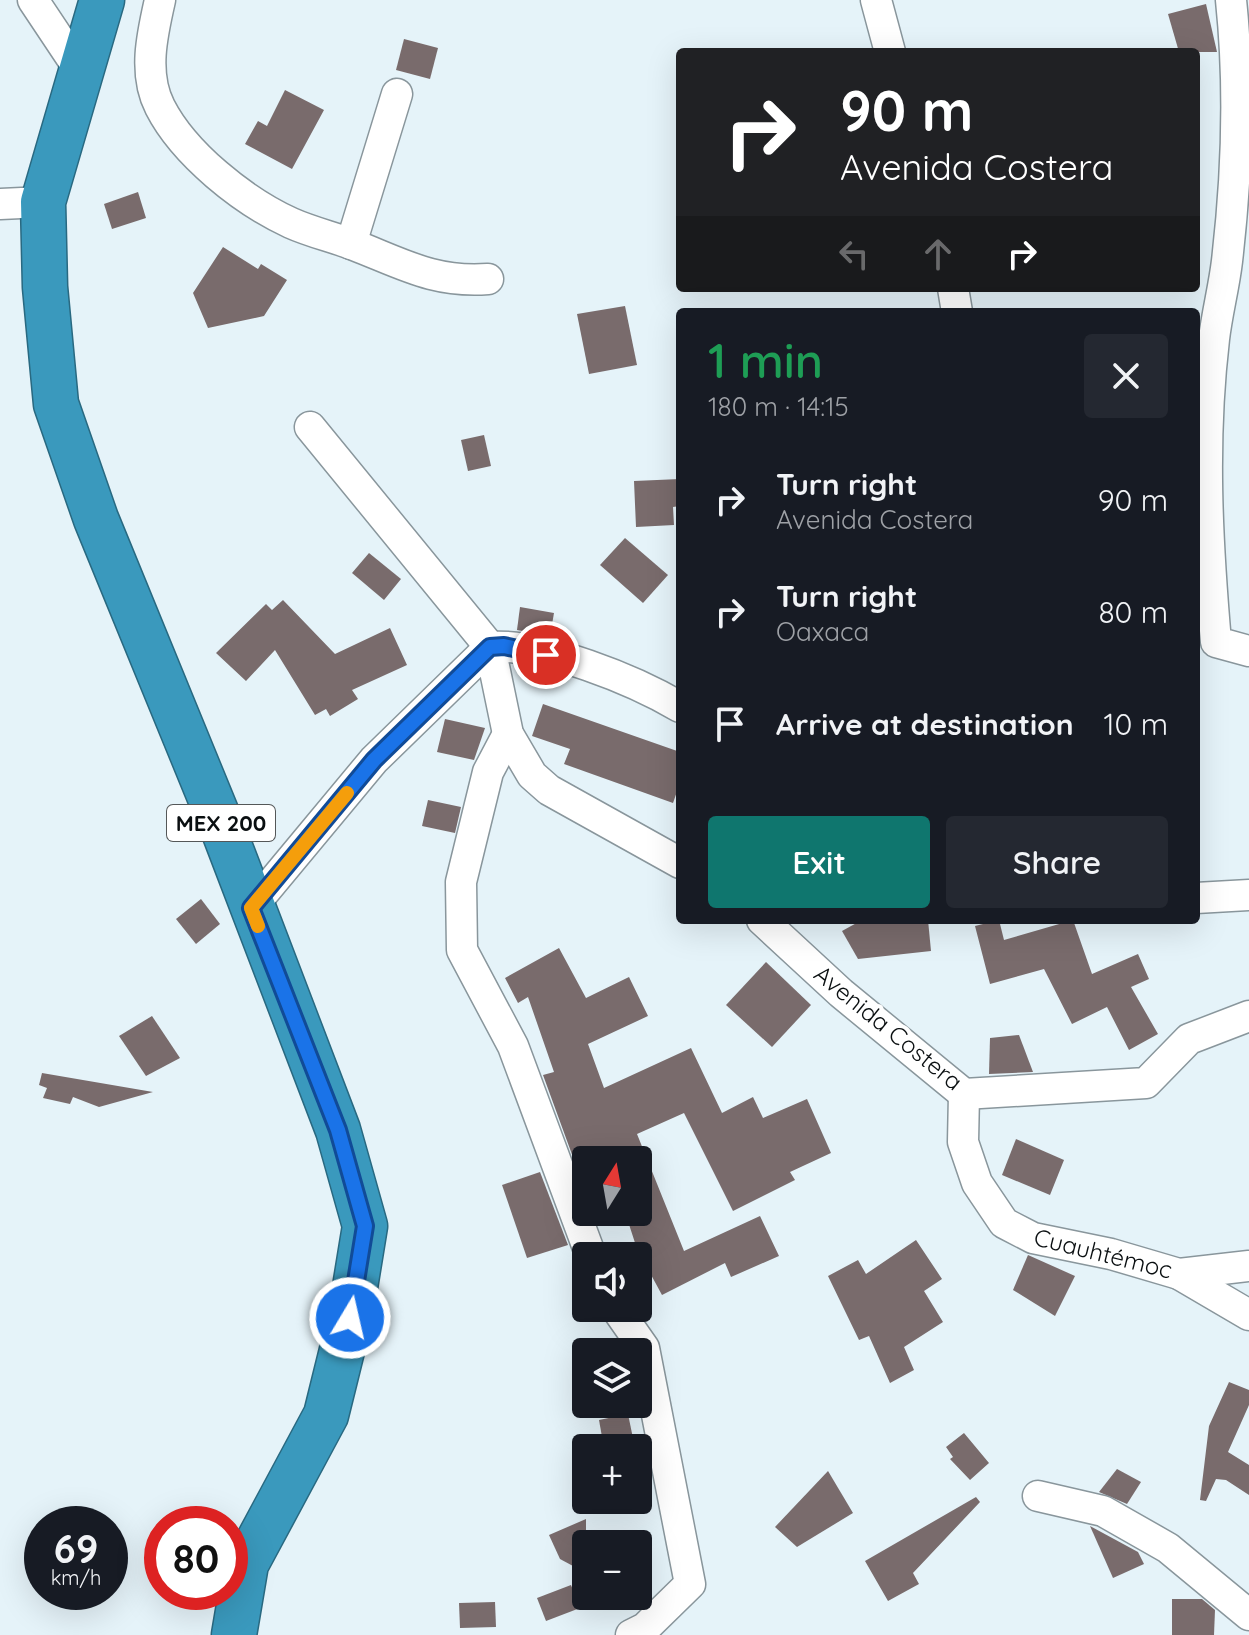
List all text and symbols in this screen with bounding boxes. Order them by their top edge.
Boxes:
text: 90 m [840,75,974,145]
icon: right [708,80,812,184]
text: Avenida Costera [840,144,1113,189]
icon: left [832,232,876,276]
icon: ahead [916,232,960,276]
icon: right [1000,232,1044,276]
text: 1 min [708,330,823,390]
button: close [1084,334,1168,418]
text: 180 m · 14:15 [708,390,849,423]
text: Turn right [776,465,917,503]
icon: right [708,478,752,522]
text: 90 m [1098,481,1168,519]
text: Avenida Costera [776,503,973,536]
text: Turn right [776,577,917,615]
icon: right [708,590,752,634]
text: 80 m [1098,593,1168,631]
text: Oaxaca [776,615,869,648]
pin [512,621,580,689]
icon: arrive [524,633,568,677]
icon: arrive [708,702,752,746]
text: Arrive at destination [776,705,1074,743]
text: 10 m [1104,705,1168,743]
road number: MEX 200 [167,805,275,841]
button: Exit [708,816,930,908]
button: Share [946,816,1168,908]
street label: Avenida Costera [808,958,969,1096]
north arrow [572,1146,652,1226]
map controls [572,1146,652,1610]
street label: Cuauhtémoc [1031,1221,1175,1285]
button: sound [572,1242,652,1322]
position arrow [308,1276,392,1360]
button: layers [572,1338,652,1418]
button: + [572,1434,652,1514]
speed limit sign: 80 [144,1506,248,1610]
text: 69 [54,1523,98,1573]
button: − [572,1530,652,1610]
text: km/h [51,1565,101,1590]

